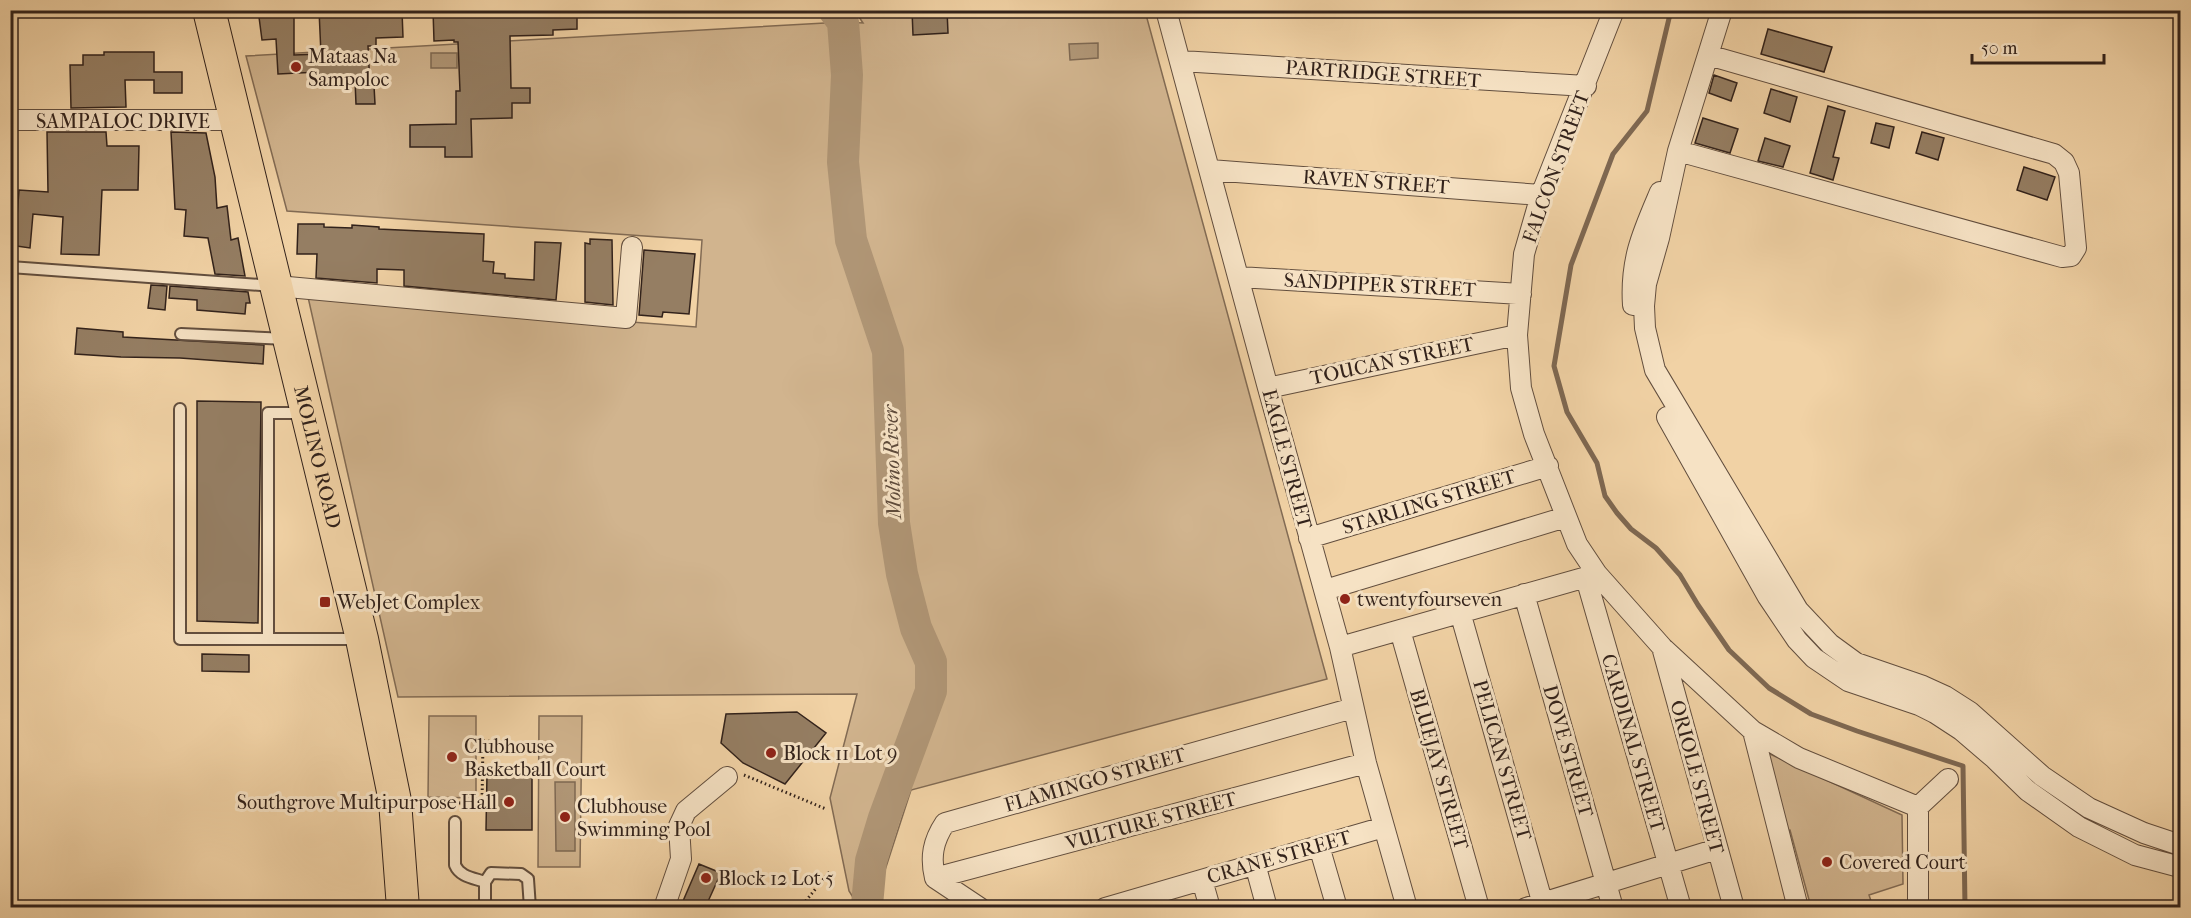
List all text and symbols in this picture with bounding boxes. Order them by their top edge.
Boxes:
scale bar [1972,27,2104,65]
text: 50 m [1981,38,2018,59]
place label: Mataas Na Sampoloc [308,45,398,91]
street label: PARTRIDGE STREET [1284,56,1482,92]
marker: Mataas Na Sampoloc [289,60,303,74]
street label: FALCON STREET [1518,87,1594,246]
street label: SAMPALOC DRIVE [36,110,210,133]
street label: RAVEN STREET [1302,165,1451,199]
street label: SANDPIPER STREET [1283,268,1477,302]
street label: TOUCAN STREET [1308,332,1476,390]
street label: MOLINO ROAD [289,383,346,531]
street label: EAGLE STREET [1257,387,1317,532]
water label: Molino River [878,403,906,521]
street label: STARLING STREET [1339,465,1519,539]
place label: twentyfourseven [1357,588,1502,611]
place label: WebJet Complex [336,591,481,614]
marker: twentyfourseven [1338,592,1352,606]
marker: WebJet Complex [318,595,332,609]
street label: CARDINAL STREET [1597,651,1670,835]
street label: PELICAN STREET [1468,677,1536,843]
street label: DOVE STREET [1538,682,1598,820]
street label: BLUEJAY STREET [1405,686,1473,853]
street label: ORIOLE STREET [1665,698,1729,857]
place label: Clubhouse Basketball Court [464,735,606,781]
place label: Block 11 Lot 9 [783,742,898,765]
street label: FLAMINGO STREET [1002,743,1189,817]
marker: Block 11 Lot 9 [764,746,778,760]
marker: Clubhouse Basketball Court [445,750,459,764]
street label: VULTURE STREET [1062,787,1240,855]
place label: Southgrove Multipurpose Hall [237,791,497,814]
marker: Southgrove Multipurpose Hall [502,795,516,809]
place label: Clubhouse Swimming Pool [577,795,711,841]
marker: Clubhouse Swimming Pool [558,810,572,824]
street label: CRANE STREET [1204,825,1354,889]
place label: Covered Court [1839,851,1966,874]
marker: Covered Court [1820,855,1834,869]
place label: Block 12 Lot 5 [718,867,834,890]
marker: Block 12 Lot 5 [699,871,713,885]

